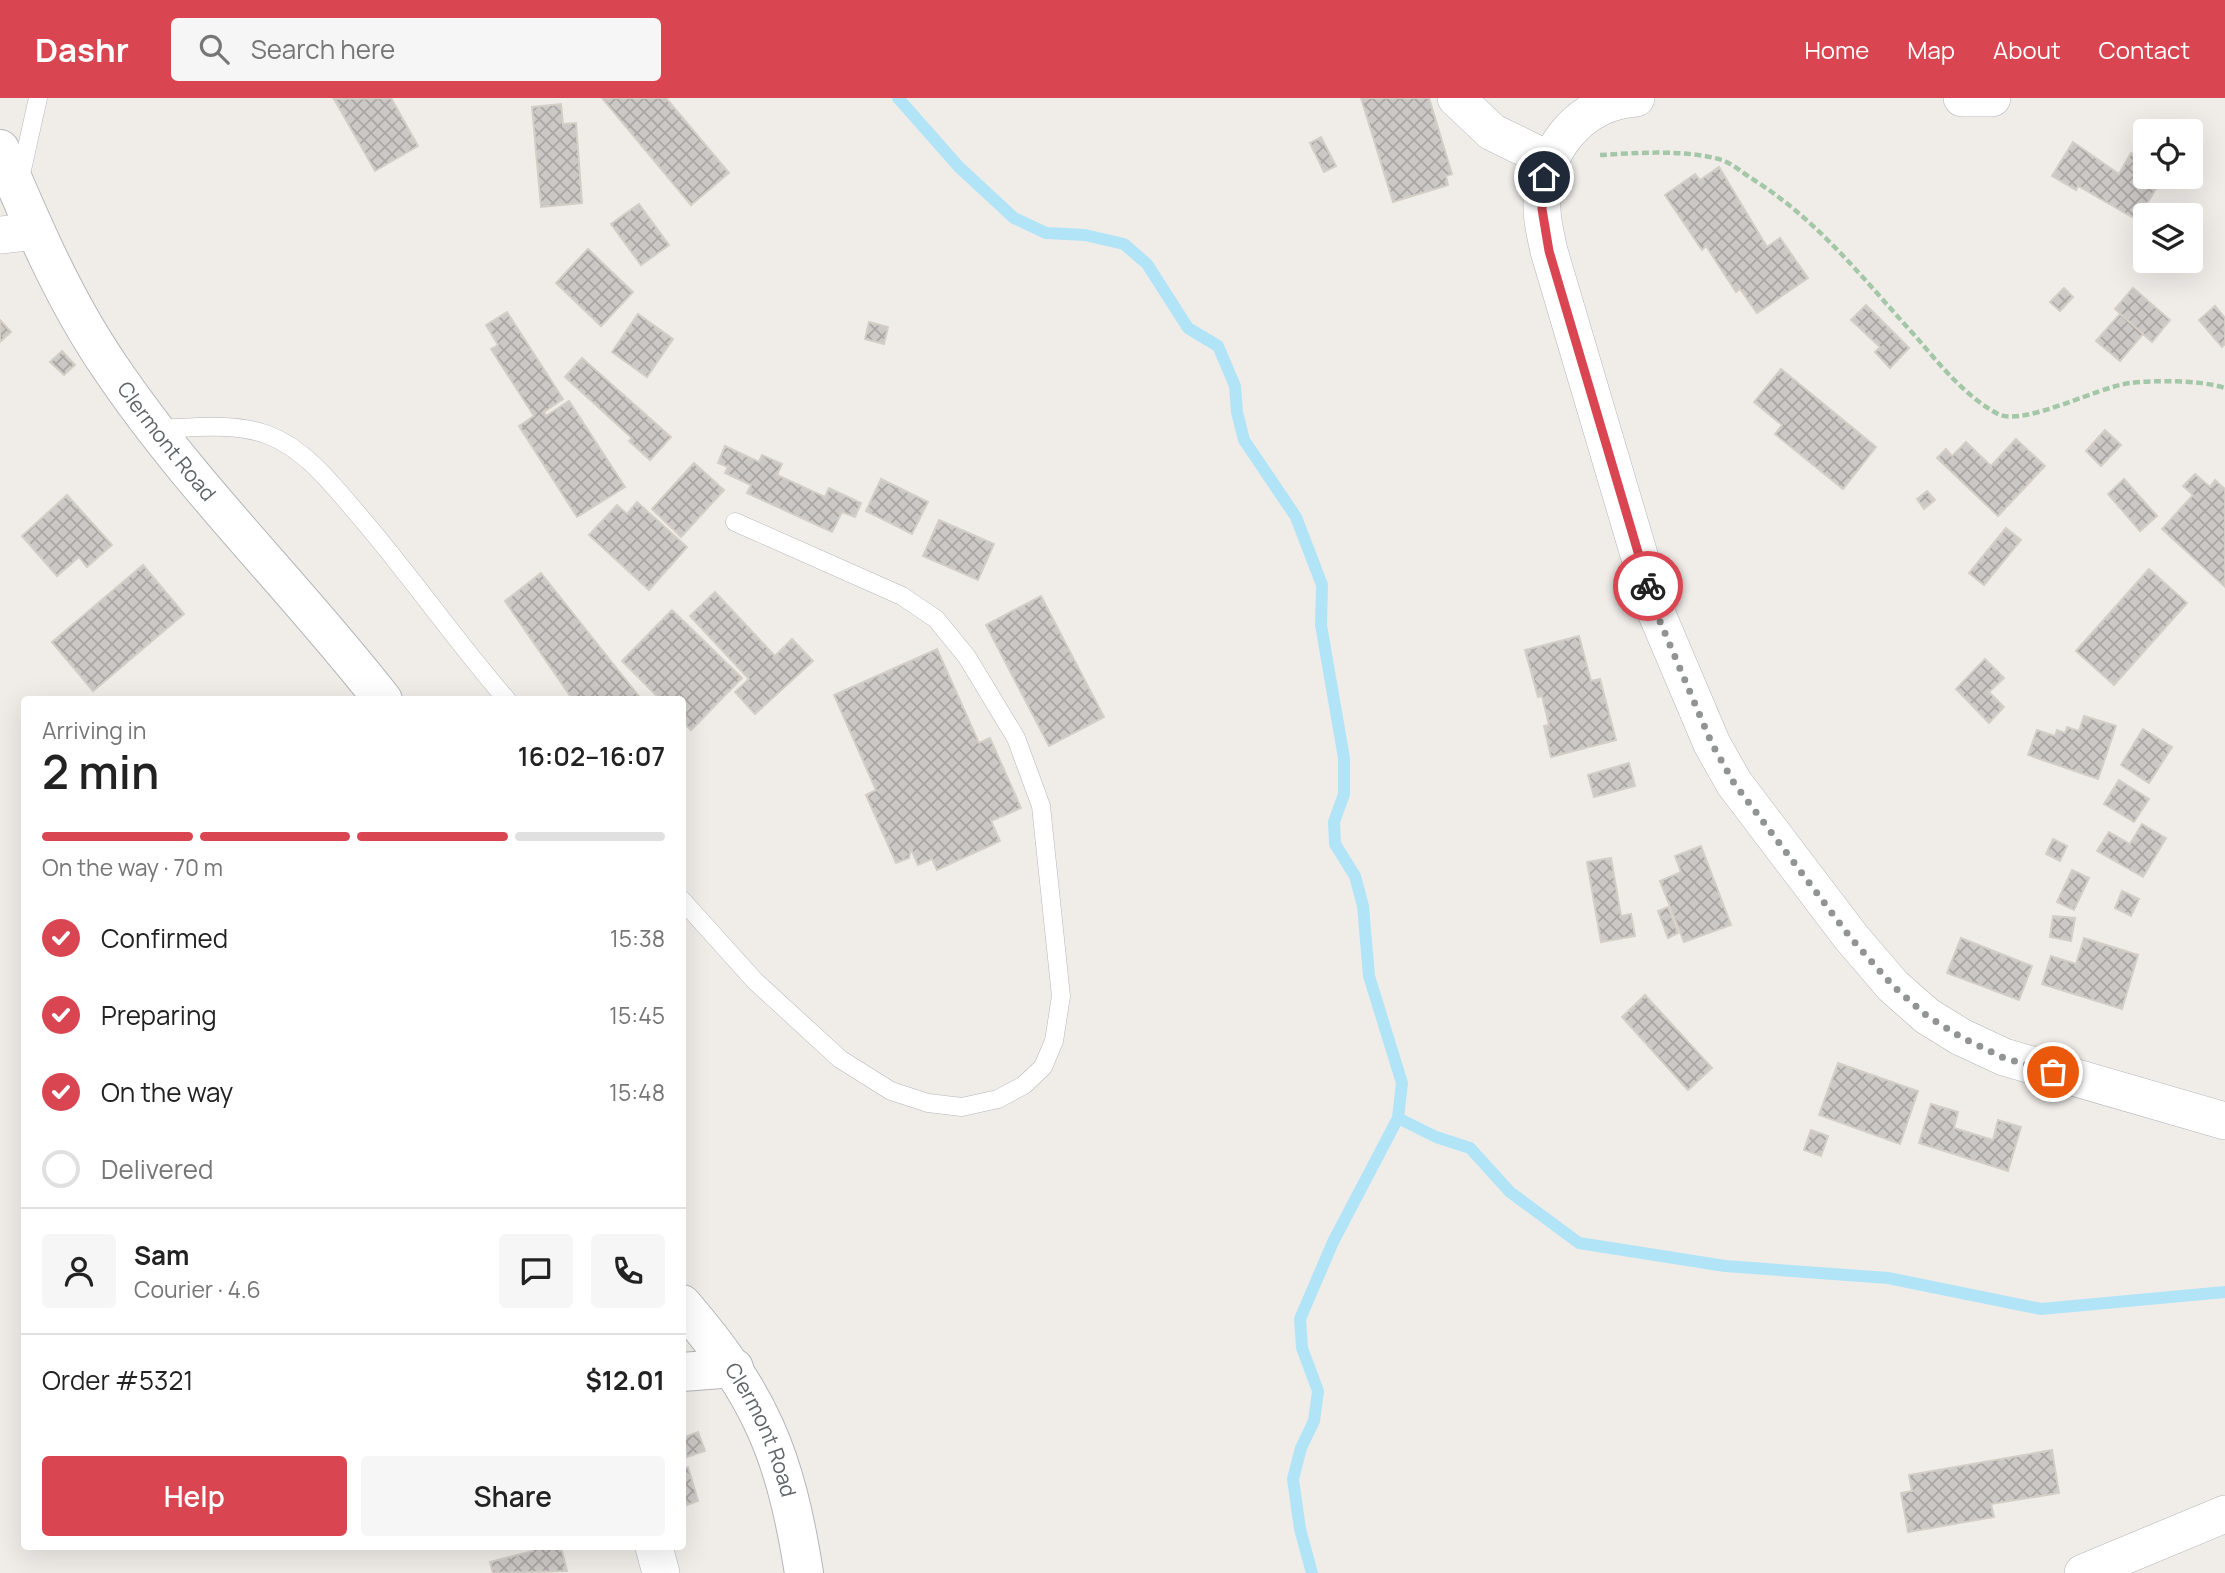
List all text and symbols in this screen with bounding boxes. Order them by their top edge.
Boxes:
search box [171,18,661,81]
text: Dashr [35,27,129,72]
icon: search [195,30,233,68]
text: Search here [251,31,395,67]
text: Home [1804,33,1869,66]
text: Map [1907,33,1955,66]
text: About [1993,33,2061,66]
text: Contact [2099,33,2190,66]
map controls [2133,119,2203,273]
button: locate [2133,119,2203,189]
pin [1514,147,1574,207]
icon: home [1525,158,1563,196]
button: layers [2133,203,2203,273]
street label: Clermont Road [111,376,223,507]
courier [1613,551,1683,621]
icon: bike [1629,567,1667,605]
text: Arriving in [42,714,147,746]
text: 16:02–16:07 [518,738,665,774]
text: 2 min [42,740,159,803]
text: On the way · 70 m [42,851,223,883]
icon: check [42,919,80,957]
text: Confirmed [101,920,228,956]
text: 15:38 [610,922,665,954]
icon: check [42,996,80,1034]
text: Preparing [101,997,217,1033]
text: 15:45 [609,999,665,1031]
pin [2023,1042,2083,1102]
icon: bag [2034,1053,2072,1091]
icon: check [42,1073,80,1111]
text: On the way [101,1074,233,1110]
text: 15:48 [609,1076,665,1108]
text: Delivered [101,1151,213,1187]
button: person [42,1234,116,1308]
button: chat [499,1234,573,1308]
button: phone [591,1234,665,1308]
text: Sam [134,1237,189,1273]
text: Courier · 4.6 [134,1273,261,1305]
street label: Clermont Road [719,1357,803,1500]
text: Order #5321 [42,1362,193,1398]
text: $12.01 [585,1362,665,1398]
button: Help [42,1456,347,1536]
button: Share [361,1456,665,1536]

